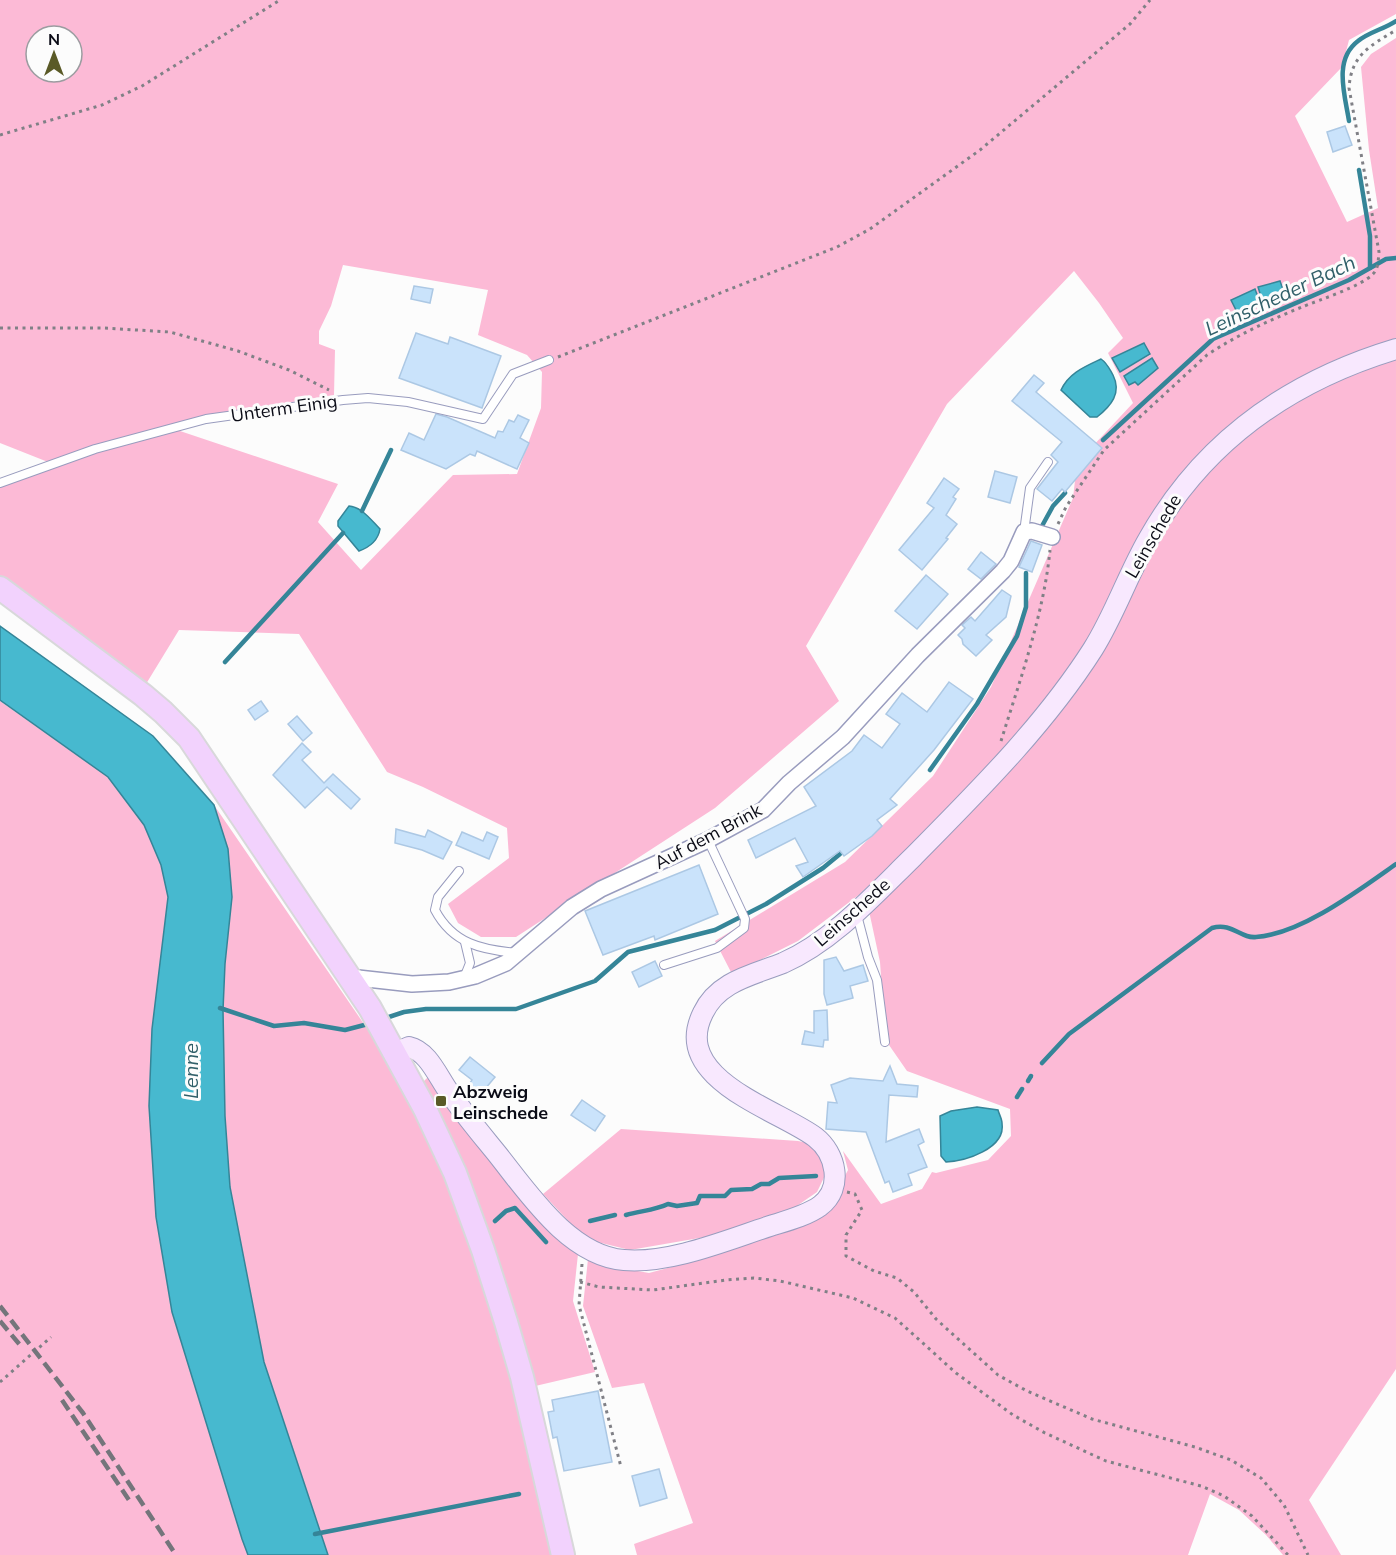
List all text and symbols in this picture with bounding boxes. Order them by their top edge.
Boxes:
north arrow [24,24,84,84]
text: N [48,29,60,49]
water label: Leinscheder Bach [1201,249,1359,341]
street label: Unterm Einig [229,389,339,427]
street label: Leinschede [1120,490,1186,582]
street label: Auf dem Brink [650,798,766,874]
street label: Leinschede [809,873,895,951]
water label: Lenne [178,1043,203,1099]
place label: Abzweig Leinschede [453,1080,548,1124]
marker: Abzweig Leinschede [434,1094,448,1108]

